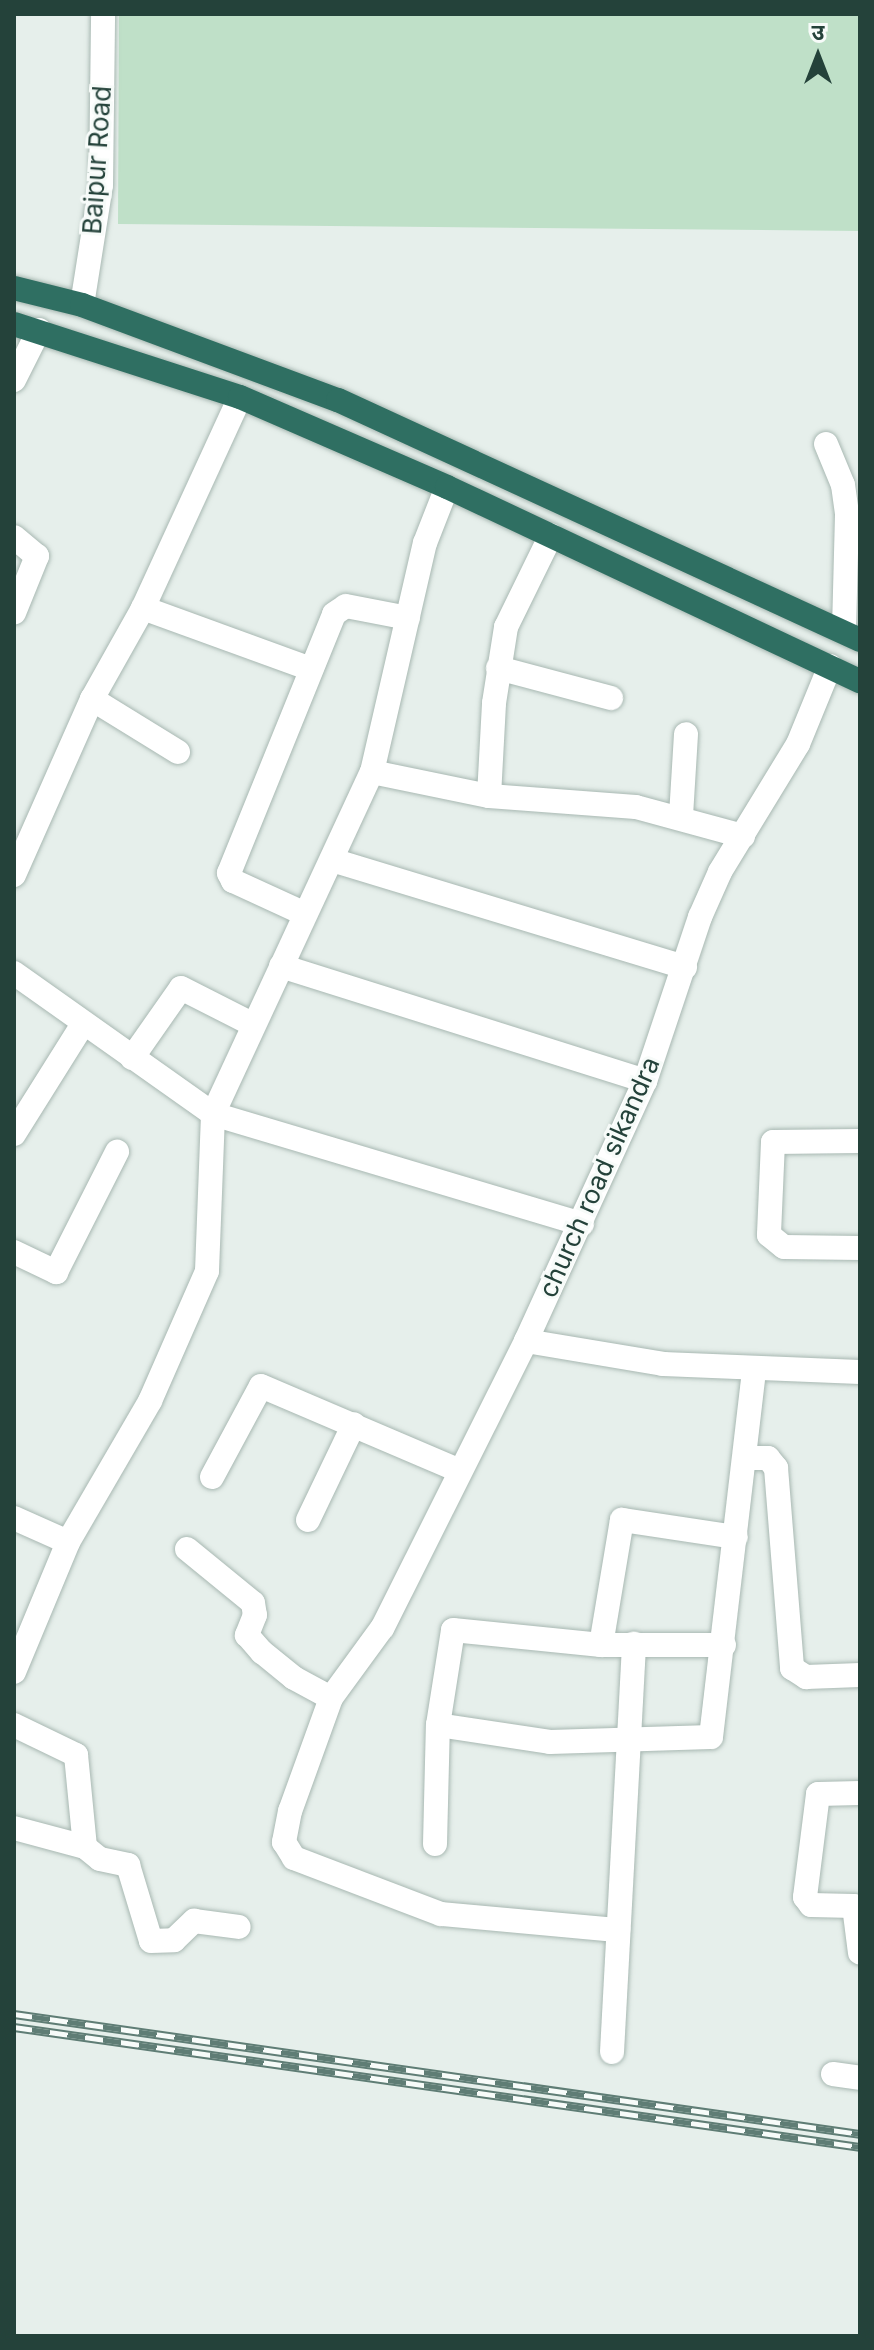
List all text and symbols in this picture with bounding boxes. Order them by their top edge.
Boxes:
north arrow [778,16,858,96]
text: उ [812,19,824,45]
street label: Baipur Road [76,85,118,235]
street label: church road sikandra [532,1052,666,1302]

